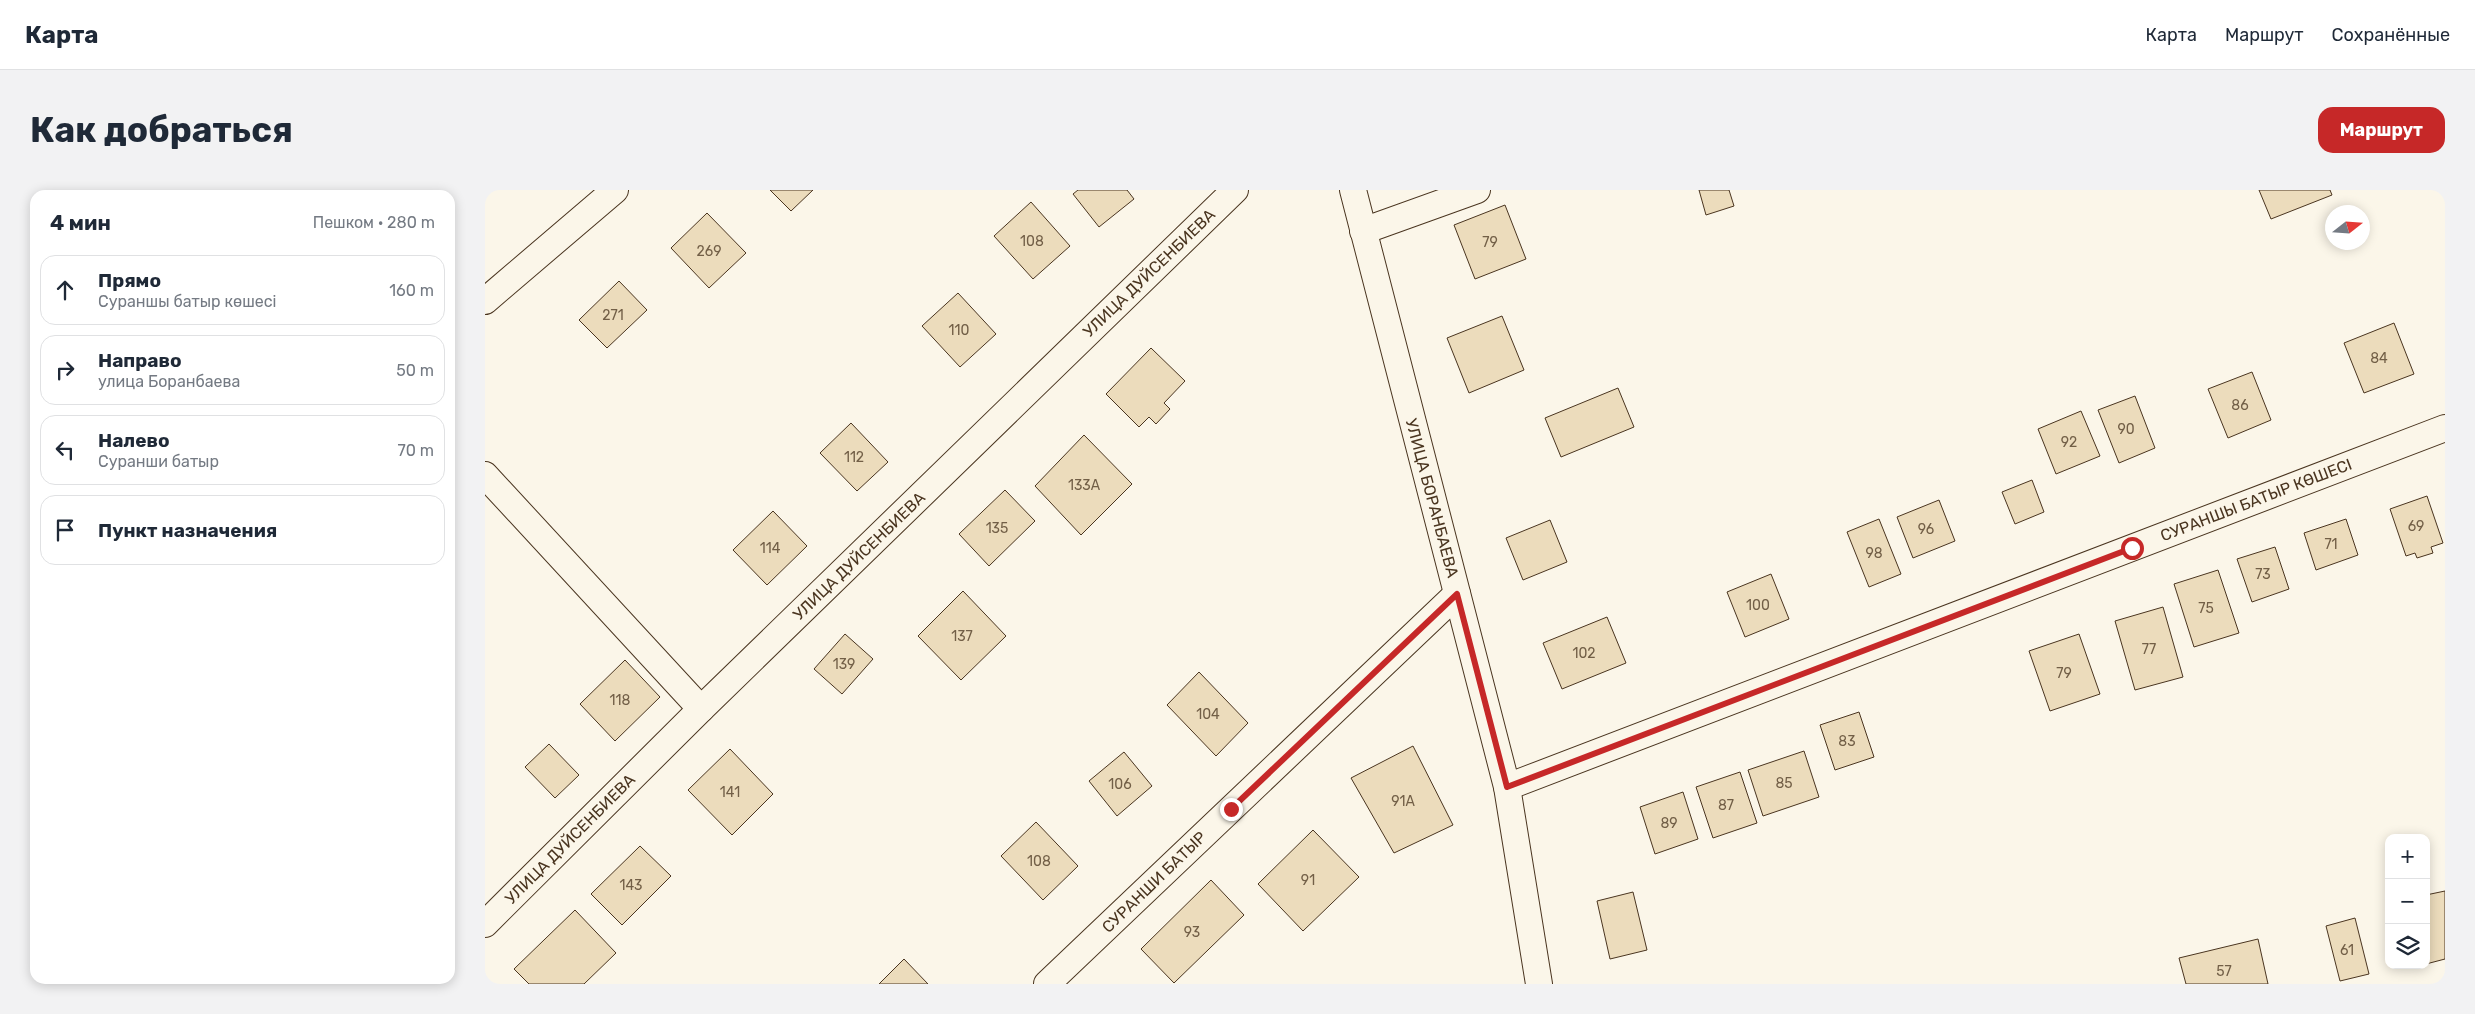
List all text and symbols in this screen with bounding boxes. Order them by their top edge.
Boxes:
text: Карта [25,21,98,49]
text: Карта [2146,24,2197,46]
text: Маршрут [2225,24,2304,46]
text: Сохранённые [2332,24,2450,46]
button: Маршрут [2318,107,2445,153]
text: Как добраться [30,109,293,151]
street label: УЛИЦА ДУЙСЕНБИЕВА [1079,205,1219,341]
north arrow [2325,205,2370,250]
text: 4 мин [50,210,111,235]
text: Пешком · 280 m [313,213,435,232]
house number: 108 [1020,233,1044,250]
house number: 79 [1482,234,1498,251]
house number: 269 [697,243,721,260]
text: Прямо [98,269,161,292]
icon: ahead [51,276,79,304]
text: 160 m [389,281,434,300]
text: Сураншы батыр көшесі [98,292,277,311]
house number: 271 [602,307,624,324]
house number: 110 [949,322,970,339]
text: Направо [98,349,182,372]
house number: 84 [2370,350,2388,367]
icon: right [51,356,79,384]
text: 50 m [396,361,434,380]
text: улица Боранбаева [98,372,240,391]
house number: 86 [2231,397,2249,414]
street label: УЛИЦА БОРАНБАЕВА [1402,416,1462,580]
house number: 90 [2117,421,2135,438]
text: Налево [98,429,170,452]
house number: 92 [2061,434,2077,451]
icon: left [51,436,79,464]
text: 70 m [397,441,434,460]
house number: 112 [844,449,864,466]
text: Суранши батыр [98,452,219,471]
street label: СУРАНШЫ БАТЫР КӨШЕСІ [2158,455,2354,545]
house number: 133А [1068,477,1101,494]
street label: УЛИЦА ДУЙСЕНБИЕВА [789,488,929,624]
icon: arrive [51,516,79,544]
house number: 69 [2408,518,2424,535]
text: Пункт назначения [98,519,277,542]
house number: 135 [986,520,1008,537]
house number: 96 [1918,521,1934,538]
house number: 71 [2324,536,2338,553]
route start [2121,537,2144,560]
house number: 114 [760,540,781,557]
house number: 98 [1865,545,1883,562]
house number: 73 [2255,566,2271,583]
house number: 100 [1746,597,1770,614]
house number: 75 [2198,600,2214,617]
house number: 137 [951,628,973,645]
house number: 77 [2142,641,2156,658]
house number: 102 [1572,645,1596,662]
house number: 139 [833,656,855,673]
house number: 79 [2056,665,2072,682]
house number: 118 [610,692,631,709]
house number: 104 [1196,706,1220,723]
house number: 83 [1838,733,1856,750]
street label: УЛИЦА ДУЙСЕНБИЕВА [501,770,639,908]
house number: 85 [1775,775,1793,792]
house number: 106 [1108,776,1132,793]
house number: 141 [720,784,740,801]
house number: 91А [1391,793,1415,810]
house number: 87 [1718,797,1734,814]
route end [1220,798,1243,821]
house number: 89 [1660,815,1678,832]
street label: СУРАНШИ БАТЫР [1098,827,1210,937]
map controls [2385,834,2430,969]
button: + [2385,834,2430,879]
house number: 108 [1027,853,1051,870]
house number: 91 [1301,872,1315,889]
house number: 143 [619,877,643,894]
button: − [2385,879,2430,924]
house number: 93 [1184,924,1200,941]
button: layers [2385,924,2430,969]
house number: 61 [2340,942,2354,959]
house number: 57 [2216,963,2232,980]

